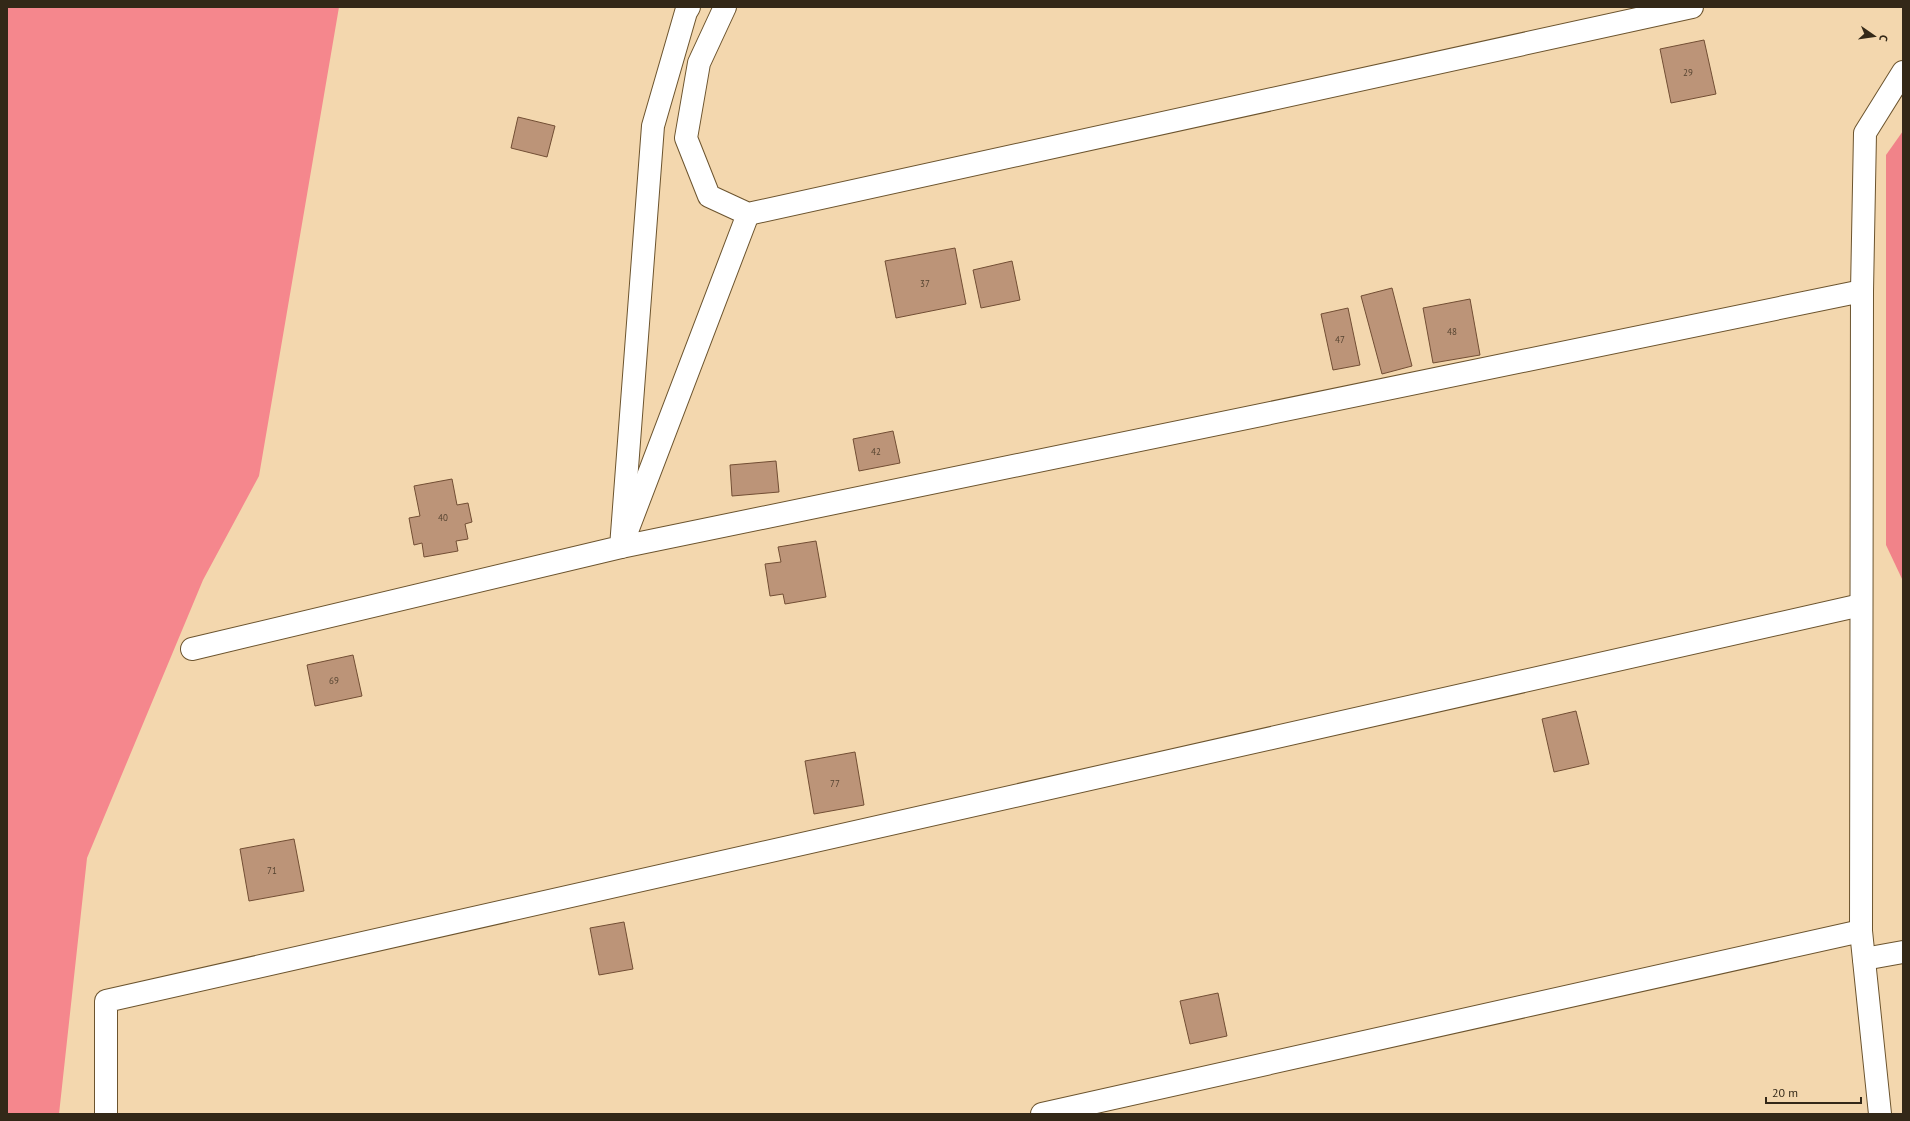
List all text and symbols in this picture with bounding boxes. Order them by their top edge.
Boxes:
north arrow [1854,16,1894,56]
text: С [1876,34,1891,43]
house number: 29 [1683,67,1693,78]
house number: 37 [920,278,930,289]
house number: 48 [1447,326,1457,337]
house number: 47 [1335,334,1345,345]
house number: 42 [871,446,881,457]
house number: 40 [438,512,448,523]
house number: 69 [329,675,339,686]
house number: 77 [830,778,840,789]
house number: 71 [267,865,277,876]
scale bar [1766,1079,1861,1105]
text: 20 m [1772,1085,1798,1100]

